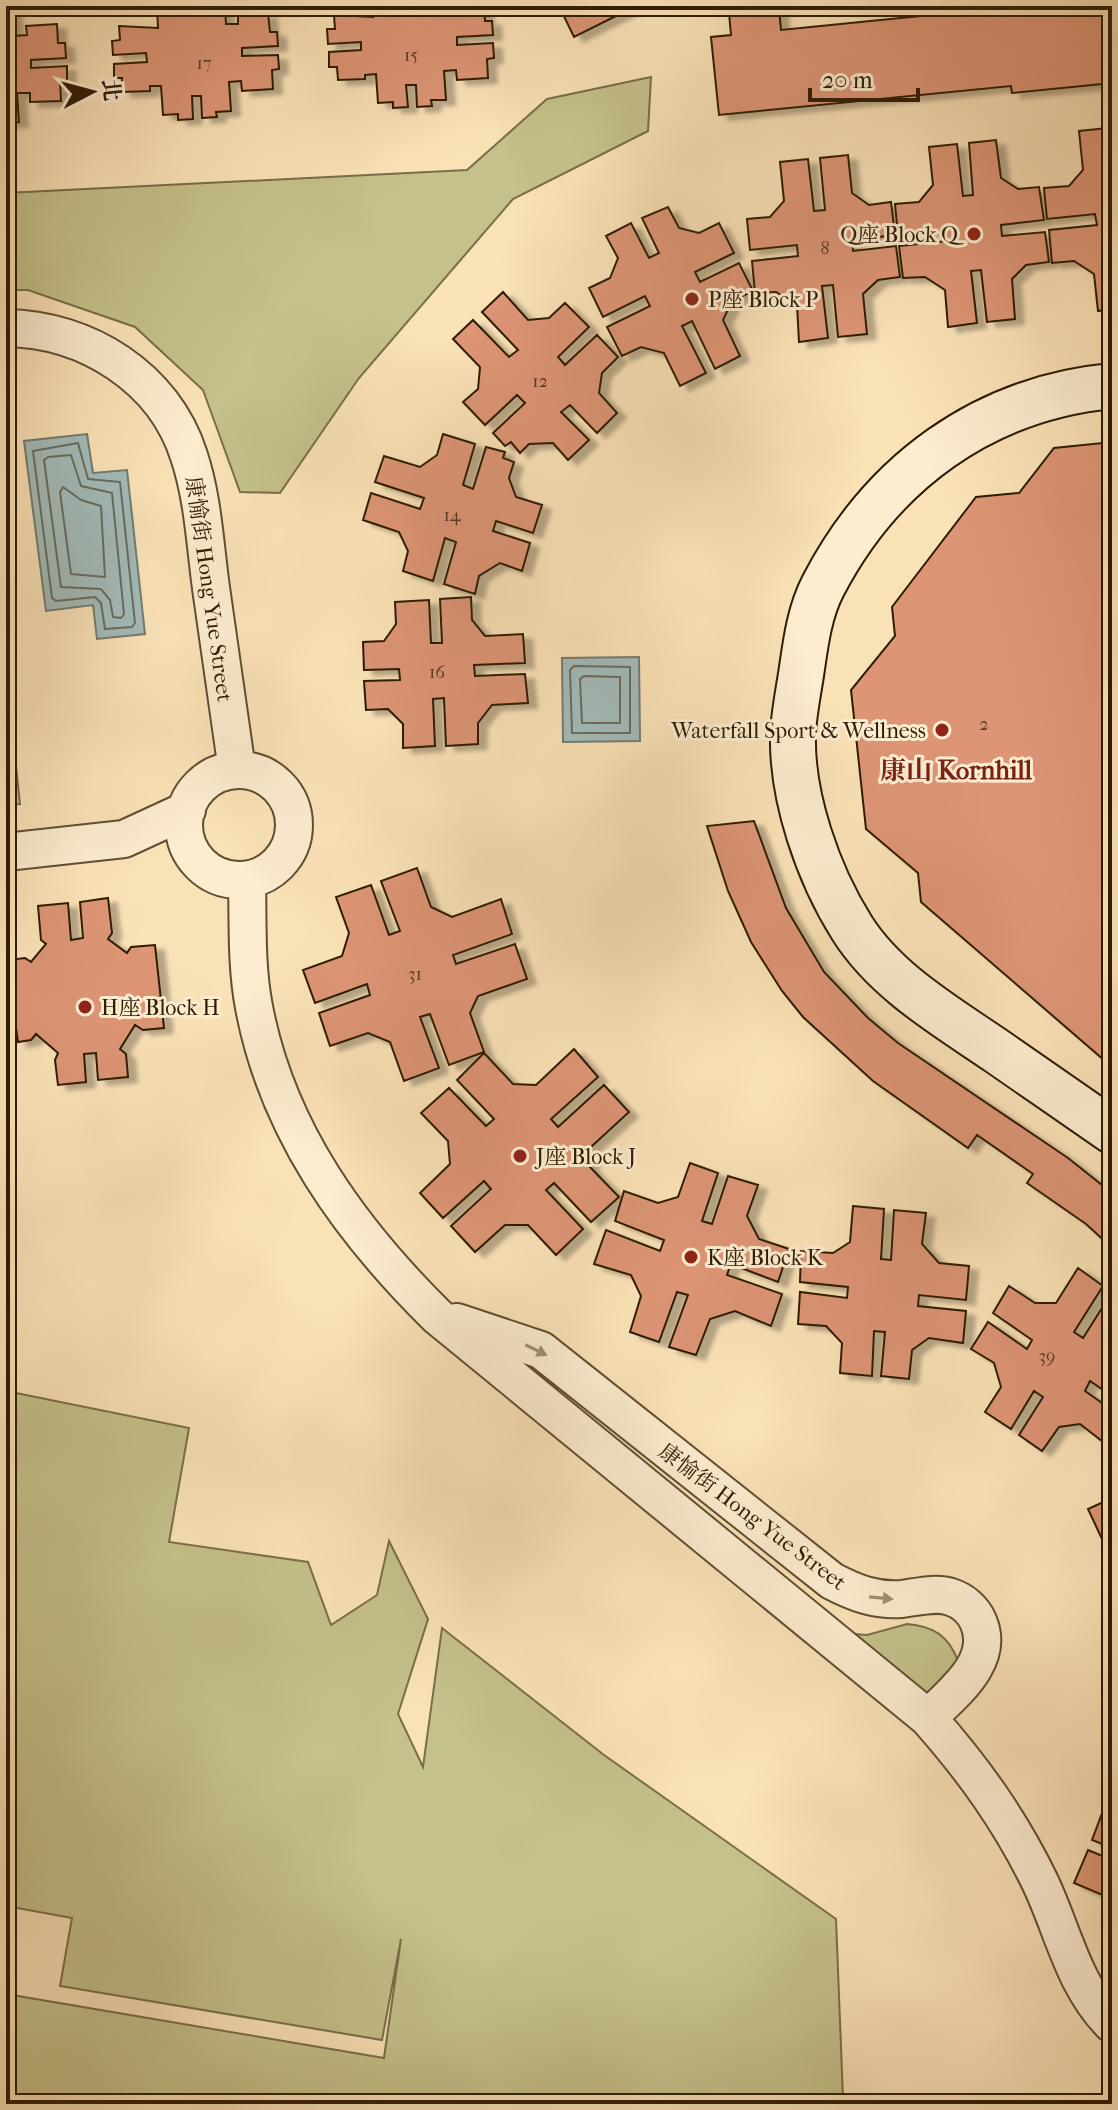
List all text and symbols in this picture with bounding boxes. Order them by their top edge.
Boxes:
house number: 15 [404,45,418,66]
north arrow [52,52,132,132]
scale bar [810,52,918,102]
house number: 17 [196,53,212,74]
text: 20 m [822,66,873,94]
text: 北 [97,78,125,102]
place label: Q座 Block Q [840,222,965,248]
marker: Q座 Block Q [965,225,983,243]
house number: 8 [820,238,830,259]
place label: P座 Block P [708,287,818,313]
marker: P座 Block P [683,290,701,308]
house number: 12 [532,371,548,392]
street label: 康愉街 Hong Yue Street [180,475,238,704]
house number: 14 [443,505,461,526]
house number: 16 [429,662,445,683]
house number: 2 [979,714,989,735]
place label: Waterfall Sport & Wellness [670,718,926,744]
marker: Waterfall Sport & Wellness [933,721,951,739]
district label: 康山 Kornhill [880,755,1033,786]
house number: 31 [408,964,422,985]
place label: H座 Block H [101,995,220,1021]
marker: H座 Block H [76,998,94,1016]
place label: J座 Block J [534,1144,636,1170]
marker: J座 Block J [511,1147,529,1165]
place label: K座 Block K [707,1245,824,1271]
marker: K座 Block K [682,1248,700,1266]
one-way arrow [525,1343,548,1357]
house number: 39 [1039,1346,1055,1367]
street label: 康愉街 Hong Yue Street [654,1438,851,1596]
one-way arrow [869,1592,894,1605]

